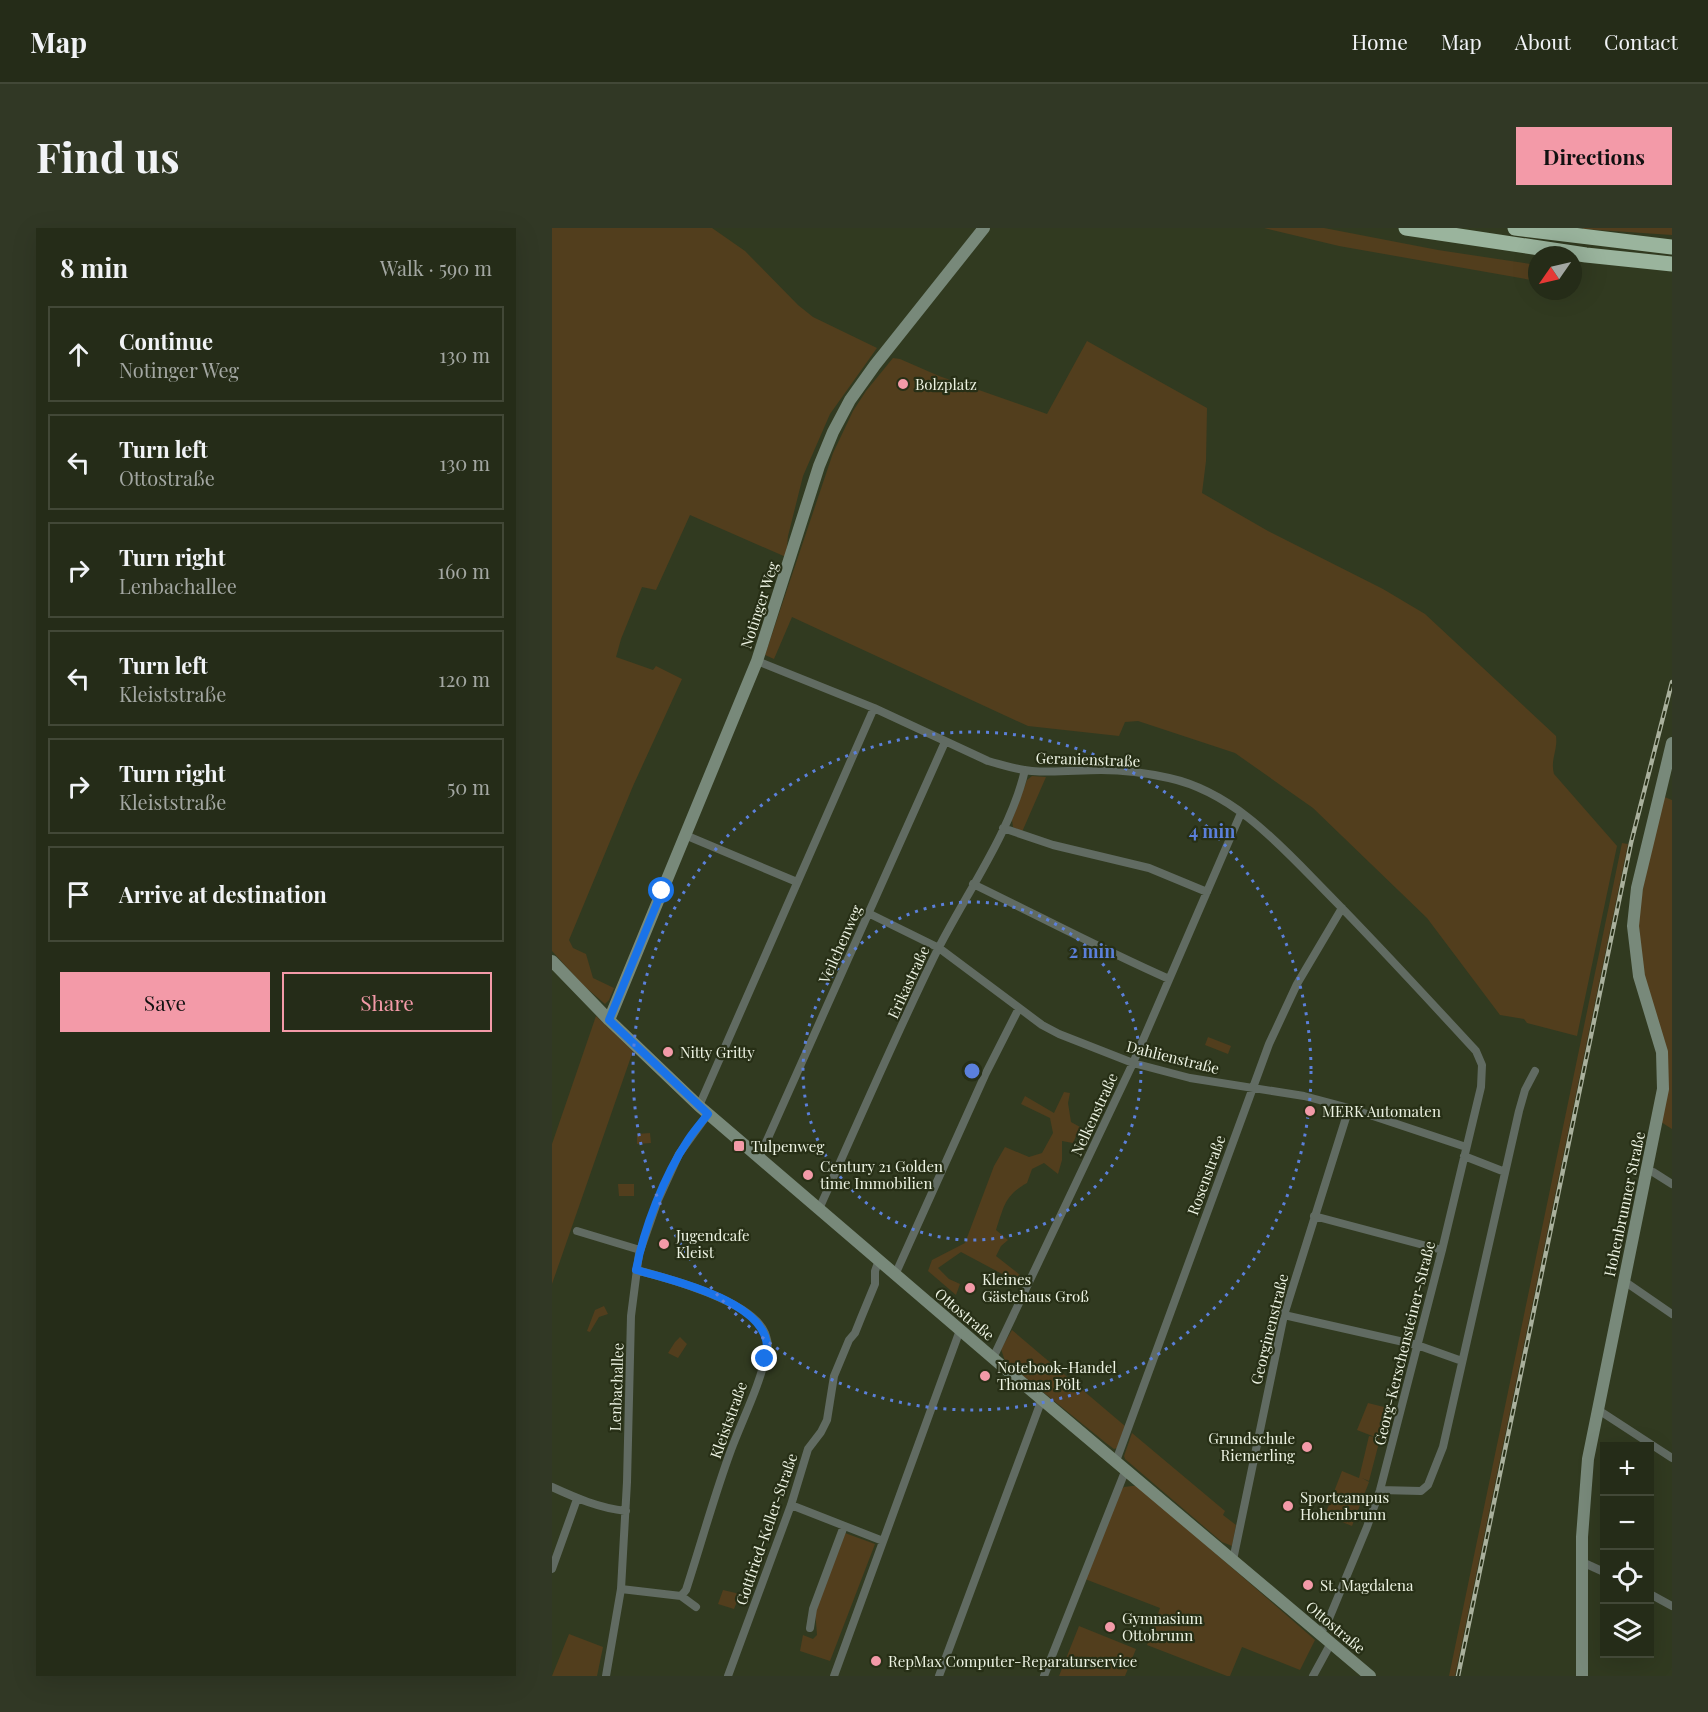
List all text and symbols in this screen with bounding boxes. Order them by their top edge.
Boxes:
text: Map [30,23,87,60]
text: Home [1352,27,1408,55]
text: Map [1441,27,1482,55]
text: About [1515,27,1571,55]
text: Contact [1604,27,1678,55]
button: Directions [1516,127,1672,185]
text: Find us [36,128,180,184]
north arrow [1528,246,1582,300]
text: 8 min [60,250,128,285]
text: Walk · 590 m [380,254,492,281]
text: Continue [119,326,213,356]
icon: ahead [62,338,95,371]
text: 130 m [439,341,490,368]
text: Notinger Weg [119,356,239,383]
place label: Bolzplatz [915,374,977,394]
marker: Bolzplatz [896,377,910,391]
text: Turn left [119,434,208,464]
icon: left [62,446,95,479]
text: 130 m [439,449,490,476]
text: Ottostraße [119,464,215,491]
text: Turn right [119,542,225,572]
icon: right [62,554,95,587]
text: 160 m [438,557,490,584]
street label: Notinger Weg [736,559,782,651]
text: Lenbachallee [119,572,237,599]
text: Turn left [119,650,208,680]
icon: left [62,662,95,695]
text: 120 m [438,665,490,692]
text: Kleiststraße [119,680,226,707]
street label: Geranienstraße [1035,747,1141,771]
text: Turn right [119,758,225,788]
icon: right [62,770,95,803]
text: 50 m [447,773,490,800]
text: Kleiststraße [119,788,226,815]
text: 4 min [1189,819,1235,843]
route start [648,877,674,903]
icon: arrive [62,878,95,911]
text: Arrive at destination [119,879,327,909]
street label: Veilchenweg [813,901,866,987]
text: 2 min [1069,939,1115,963]
street label: Erikastraße [882,942,934,1022]
button: Save [60,972,270,1032]
button: Share [282,972,492,1032]
street label: Dahlienstraße [1125,1036,1221,1078]
place label: Nitty Gritty [680,1042,755,1062]
marker: Nitty Gritty [661,1045,675,1059]
centre of rings [962,1061,982,1081]
street label: Nelkenstraße [1066,1069,1122,1159]
place label: MERK Automaten [1322,1101,1441,1121]
marker: MERK Automaten [1303,1104,1317,1118]
street label: Hohenbrunner Straße [1599,1130,1649,1278]
street label: Rosenstraße [1182,1132,1230,1218]
place label: Tulpenweg [751,1136,824,1156]
marker: Tulpenweg [732,1139,746,1153]
place label: Century 21 Golden time Immobilien [820,1156,943,1193]
marker: Century 21 Golden time Immobilien [801,1168,815,1182]
place label: Jugendcafe Kleist [675,1225,750,1262]
marker: Jugendcafe Kleist [657,1237,671,1251]
street label: Georg-Kerschensteiner-Straße [1369,1239,1439,1447]
place label: Kleines Gästehaus Groß [982,1269,1089,1306]
street label: Georginenstraße [1246,1272,1292,1386]
marker: Kleines Gästehaus Groß [963,1281,977,1295]
street label: Ottostraße [931,1283,999,1345]
street label: Lenbachallee [604,1342,628,1432]
route end [751,1345,777,1371]
place label: Notebook-Handel Thomas Pölt [997,1357,1117,1394]
marker: Notebook-Handel Thomas Pölt [978,1369,992,1383]
street label: Kleiststraße [705,1379,751,1461]
place label: Grundschule Riemerling [1208,1428,1295,1465]
marker: Grundschule Riemerling [1300,1440,1314,1454]
map controls [1600,1442,1654,1658]
button: + [1600,1442,1654,1496]
street label: Gottfried-Keller-Straße [731,1450,801,1608]
place label: Sportcampus Hohenbrunn [1300,1487,1389,1524]
button: − [1600,1496,1654,1550]
marker: Sportcampus Hohenbrunn [1281,1499,1295,1513]
button: locate [1600,1550,1654,1604]
place label: St. Magdalena [1320,1575,1414,1595]
marker: St. Magdalena [1301,1578,1315,1592]
street label: Ottostraße [1302,1596,1370,1658]
button: layers [1600,1604,1654,1658]
place label: Gymnasium Ottobrunn [1122,1608,1204,1645]
marker: Gymnasium Ottobrunn [1103,1620,1117,1634]
place label: RepMax Computer-Reparaturservice [888,1651,1137,1671]
marker: RepMax Computer-Reparaturservice [869,1654,883,1668]

